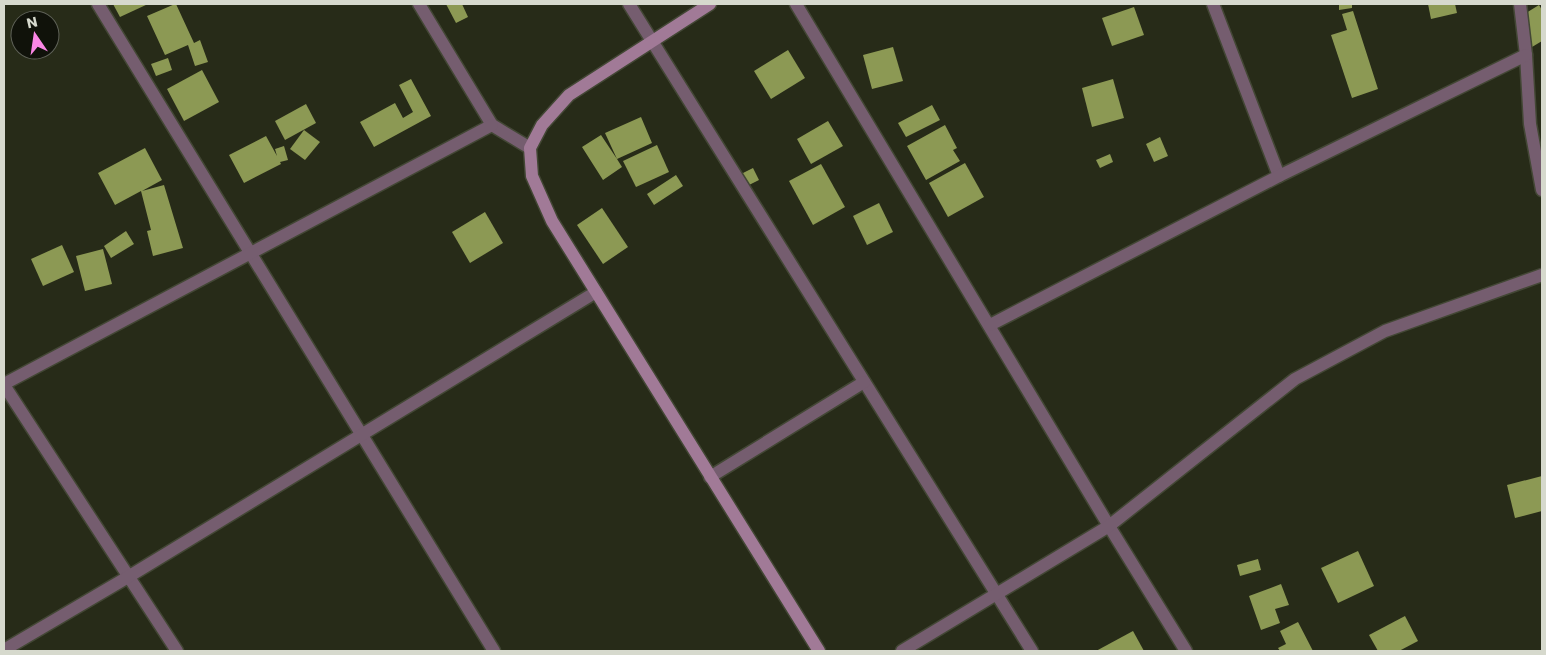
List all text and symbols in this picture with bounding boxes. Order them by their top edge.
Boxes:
north arrow [10,10,60,60]
text: N [25,11,39,33]

